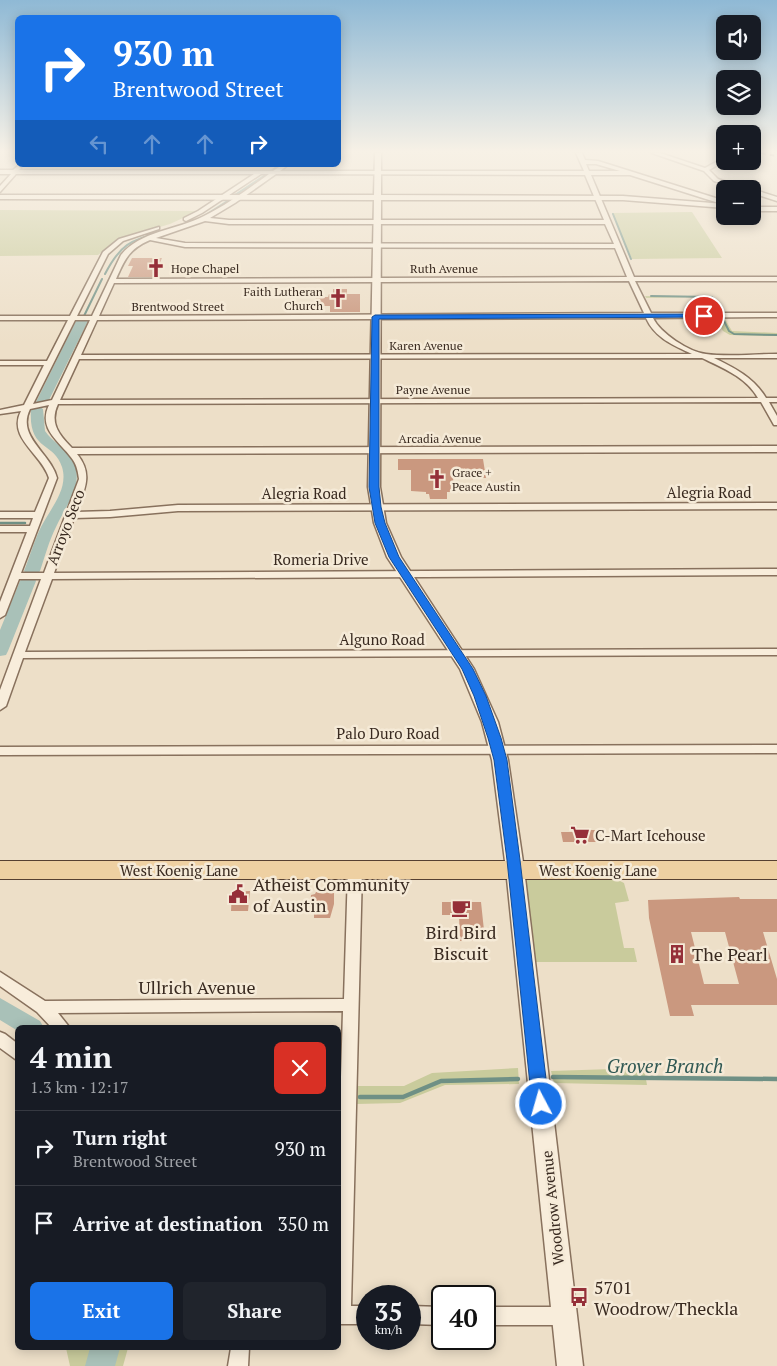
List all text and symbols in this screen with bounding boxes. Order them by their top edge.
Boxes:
map controls [716,15,761,225]
button: sound [716,15,761,60]
text: 930 m [113,30,214,76]
icon: right [30,35,95,100]
button: layers [716,70,761,115]
text: Brentwood Street [113,74,284,103]
button: + [716,125,761,170]
icon: left [85,130,113,158]
icon: ahead [138,130,166,158]
icon: ahead [191,130,219,158]
icon: right [244,130,272,158]
button: − [716,180,761,225]
church icon: Hope Chapel [145,257,167,279]
place label: Hope Chapel [171,261,240,276]
street label: Ruth Avenue [410,261,478,276]
place label: Faith Lutheran Church [244,284,323,313]
church icon: Faith Lutheran Church [327,287,349,309]
pin [683,295,725,337]
street label: Brentwood Street [131,299,225,314]
icon: arrive [690,302,718,330]
street label: Karen Avenue [389,338,463,353]
street label: Payne Avenue [396,382,470,397]
street label: Arcadia Avenue [399,431,481,446]
place label: Grace + Peace Austin [452,465,520,494]
church icon: Grace + Peace Austin [426,468,448,490]
street label: Alegria Road [666,482,752,502]
street label: Alegria Road [261,483,347,503]
street label: Arroyo Seco [41,486,89,568]
street label: Romeria Drive [273,549,369,569]
street label: Alguno Road [339,629,425,649]
street label: Palo Duro Road [336,723,440,743]
supermarket icon: C-Mart Icehouse [569,824,591,846]
place label: C-Mart Icehouse [595,825,706,845]
street label: West Koenig Lane [120,860,238,880]
street label: West Koenig Lane [539,860,657,880]
place label: Atheist Community of Austin [253,872,410,917]
public building icon: Atheist Community of Austin [227,883,249,905]
cafe icon: Bird Bird Biscuit [450,897,472,919]
place label: Bird Bird Biscuit [425,920,497,965]
place label: The Pearl [692,942,768,966]
building icon: The Pearl [666,943,688,965]
street label: Ullrich Avenue [138,975,256,999]
text: 4 min [30,1037,112,1077]
button: close [274,1042,326,1094]
water label: Grover Branch [607,1053,723,1078]
text: 1.3 km · 12:17 [30,1076,128,1098]
position arrow [514,1077,566,1129]
text: Turn right [73,1125,167,1150]
icon: right [30,1134,58,1162]
text: 930 m [275,1136,326,1161]
text: Brentwood Street [73,1150,197,1172]
street label: Woodrow Avenue [536,1150,568,1266]
icon: arrive [30,1209,58,1237]
text: Arrive at destination [73,1211,262,1236]
text: 350 m [277,1211,329,1236]
place label: 5701 Woodrow/Theckla [594,1275,738,1320]
button: Exit [30,1282,173,1340]
button: Share [183,1282,326,1340]
speed limit sign: 40 [431,1285,496,1350]
bus stop icon: 5701 Woodrow/Theckla [568,1286,590,1308]
text: 35 [374,1295,403,1328]
text: km/h [375,1322,402,1337]

